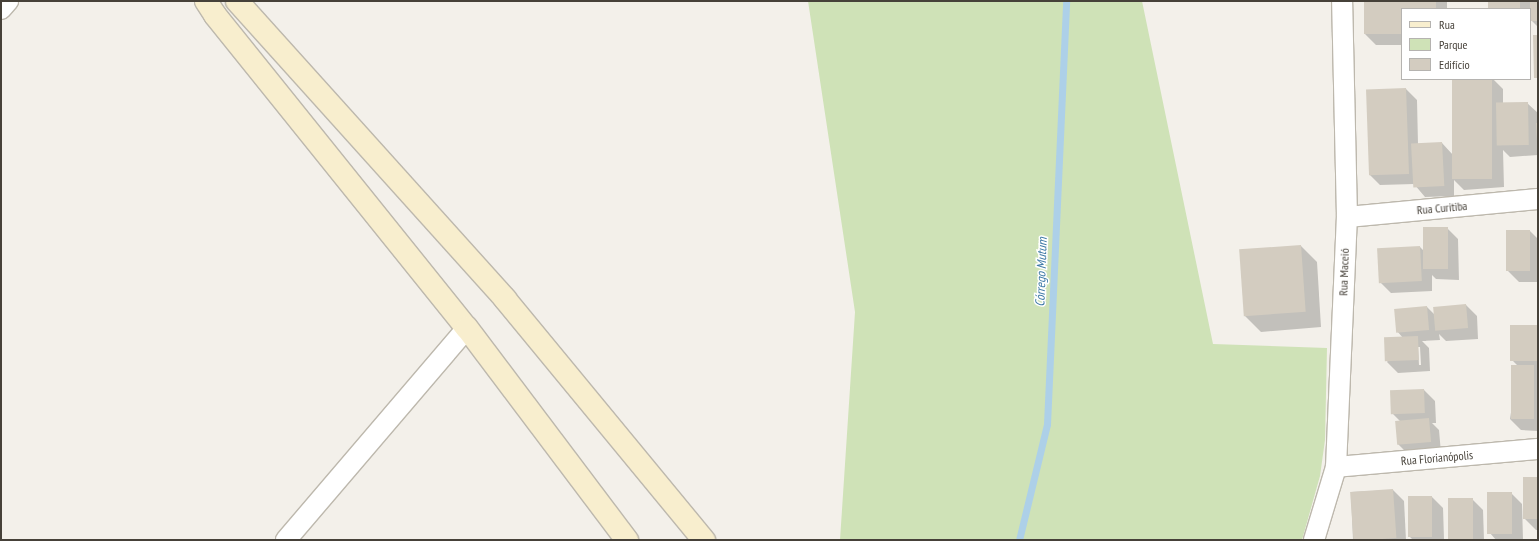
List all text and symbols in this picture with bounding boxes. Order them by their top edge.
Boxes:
legend [1401,8,1531,80]
text: Rua [1439,17,1455,32]
text: Parque [1439,37,1468,52]
text: Edifício [1439,57,1470,72]
street label: Rua Curitiba [1416,199,1468,217]
water label: Córrego Mutum [1033,237,1051,307]
street label: Rua Maceió [1336,248,1352,296]
street label: Rua Florianópolis [1400,448,1474,468]

